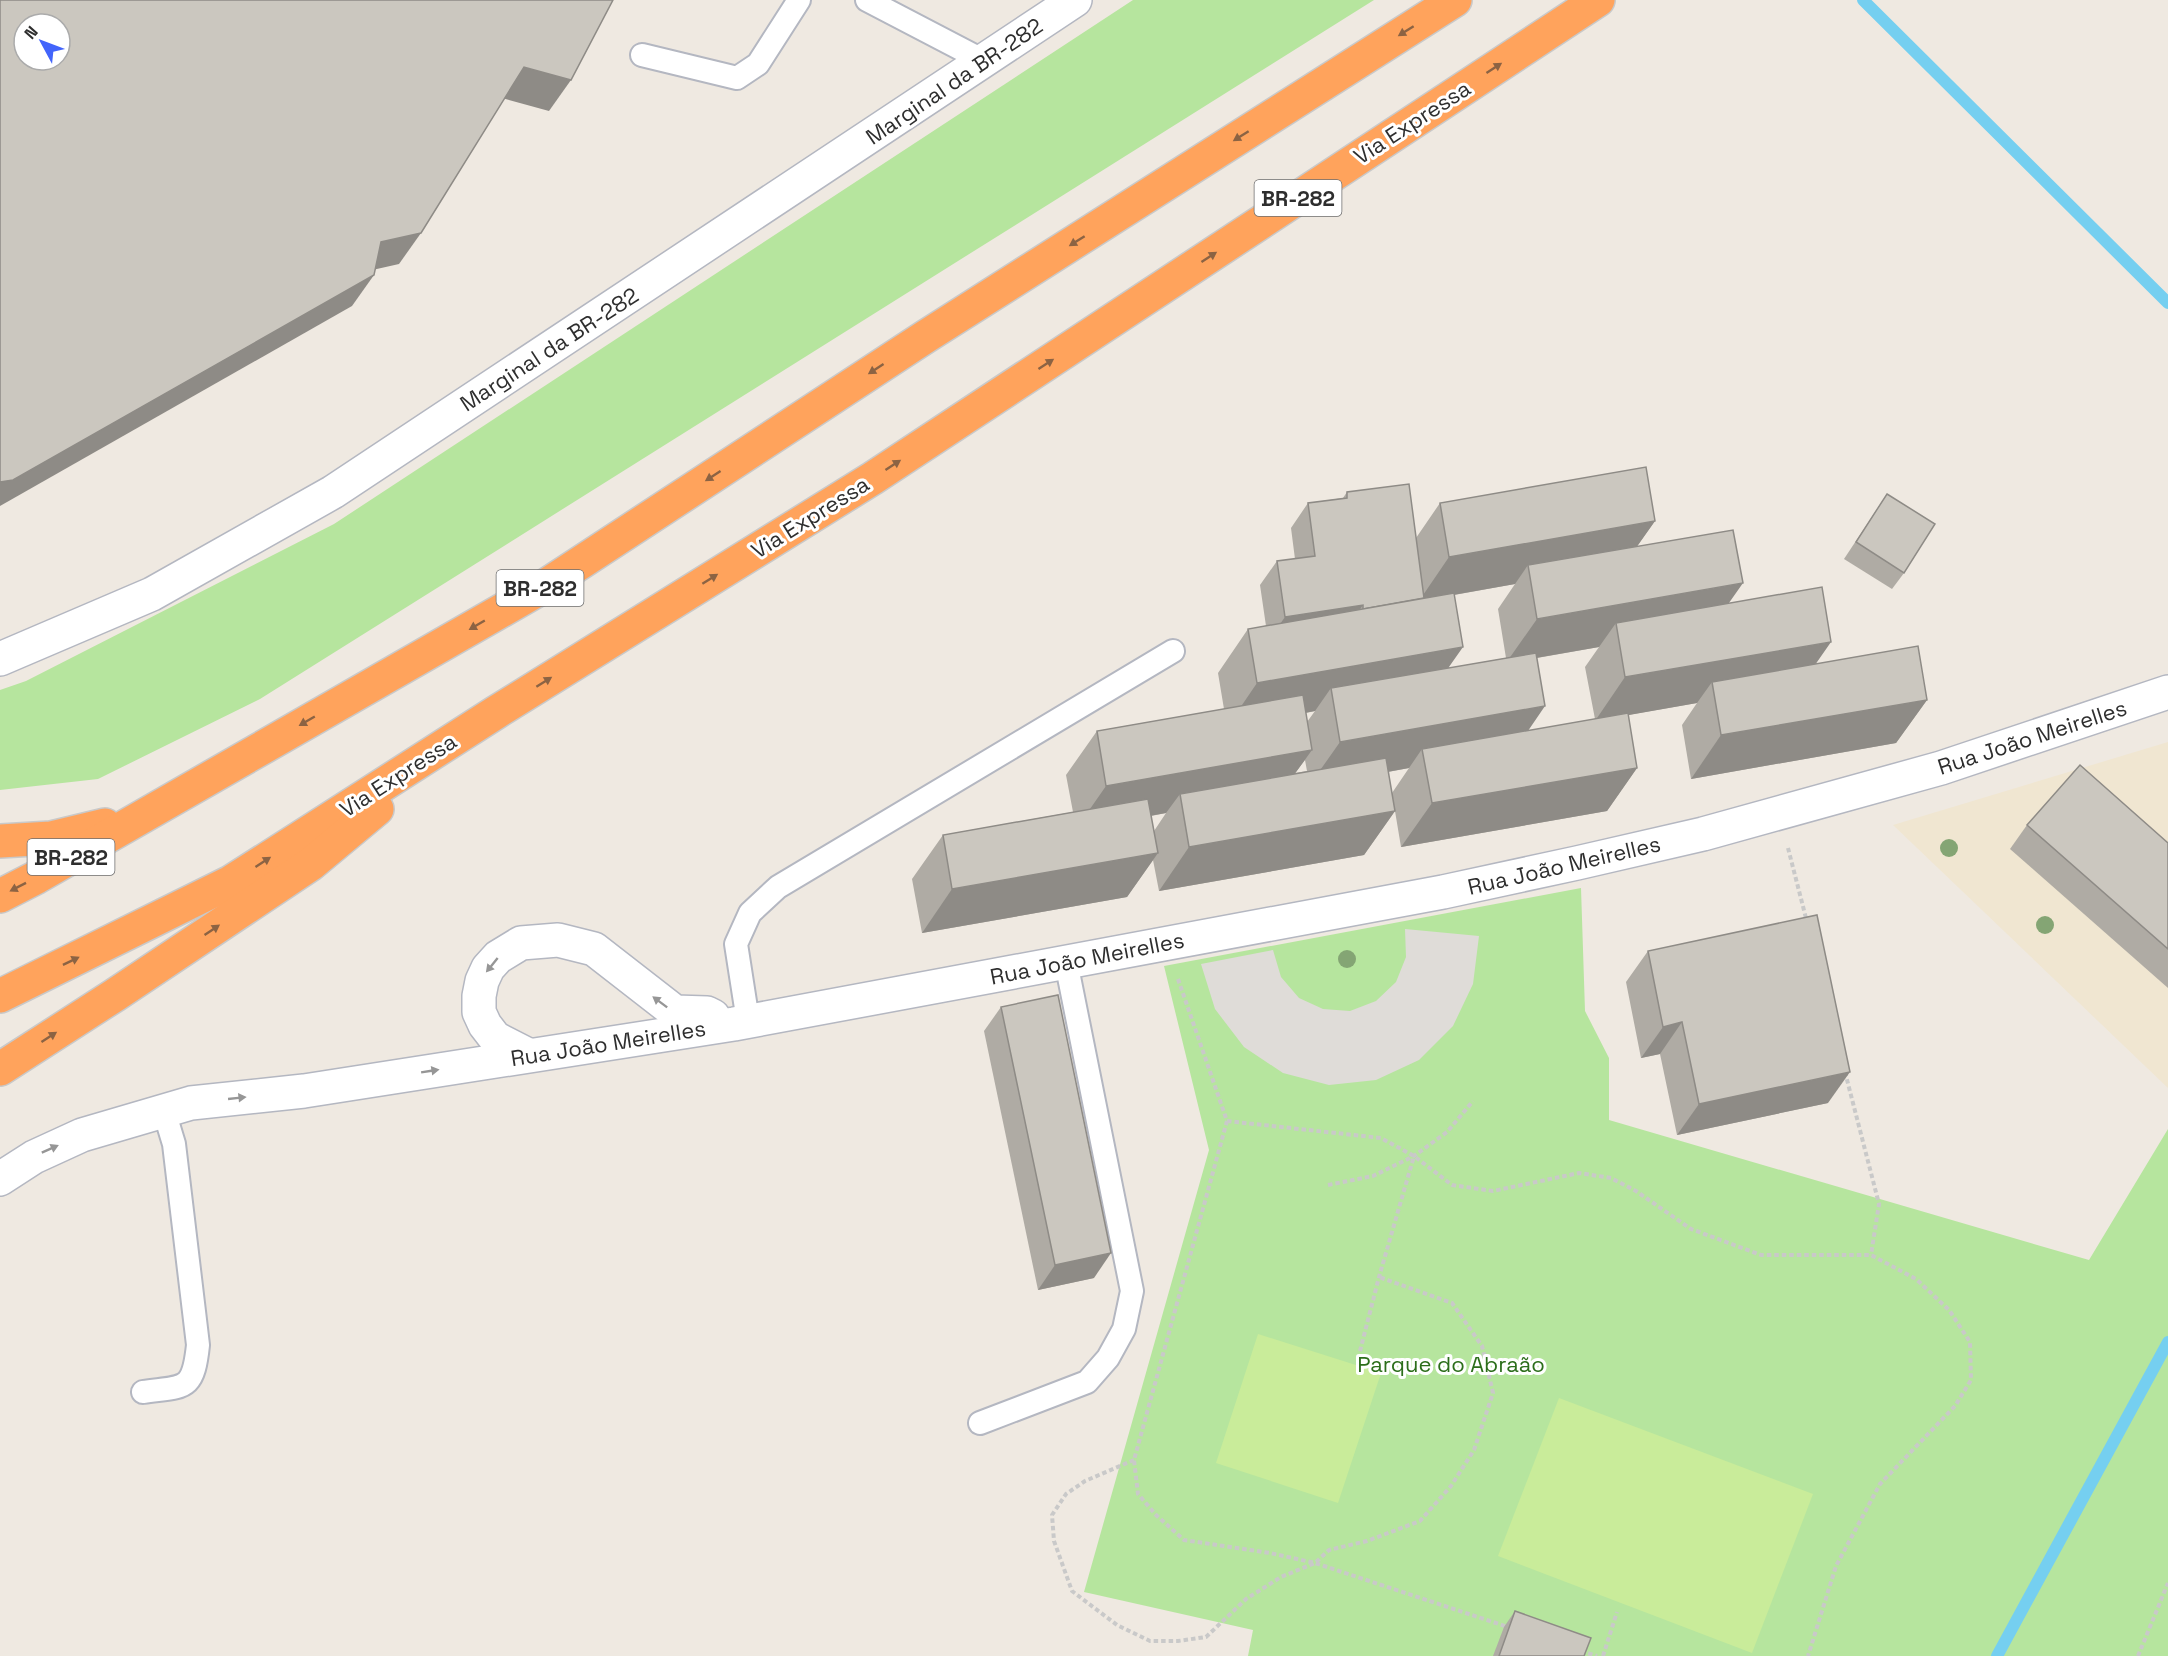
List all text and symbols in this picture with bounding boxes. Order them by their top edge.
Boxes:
street label: Marginal da BR-282 [860,11,1048,151]
north arrow [12,12,72,72]
text: N [20,22,43,43]
one-way arrow [1398,26,1414,37]
one-way arrow [1486,62,1502,74]
street label: Via Expressa [1348,74,1476,170]
one-way arrow [1233,130,1249,141]
road number: BR-282 [1254,180,1342,216]
one-way arrow [1069,235,1085,246]
one-way arrow [1201,252,1217,263]
street label: Marginal da BR-282 [454,281,644,417]
one-way arrow [1038,359,1054,370]
one-way arrow [868,364,884,375]
one-way arrow [885,460,901,471]
one-way arrow [705,470,721,481]
street label: Via Expressa [746,470,874,564]
road number: BR-282 [496,570,584,606]
one-way arrow [702,574,718,585]
one-way arrow [468,620,485,630]
one-way arrow [536,677,552,688]
street label: Rua João Meirelles [1934,693,2130,781]
one-way arrow [299,716,316,726]
street label: Via Expressa [334,727,462,823]
street label: Rua João Meirelles [1465,829,1663,901]
road number: BR-282 [28,839,115,875]
one-way arrow [255,856,271,867]
one-way arrow [9,881,27,891]
one-way arrow [204,924,220,936]
street label: Rua João Meirelles [988,925,1186,991]
one-way arrow [63,957,80,966]
one-way arrow [486,957,499,973]
one-way arrow [652,996,667,1008]
street label: Rua João Meirelles [508,1014,708,1072]
one-way arrow [41,1032,57,1043]
one-way arrow [421,1066,440,1075]
one-way arrow [228,1093,247,1103]
one-way arrow [42,1145,59,1154]
park label: Parque do Abraão [1357,1350,1545,1378]

